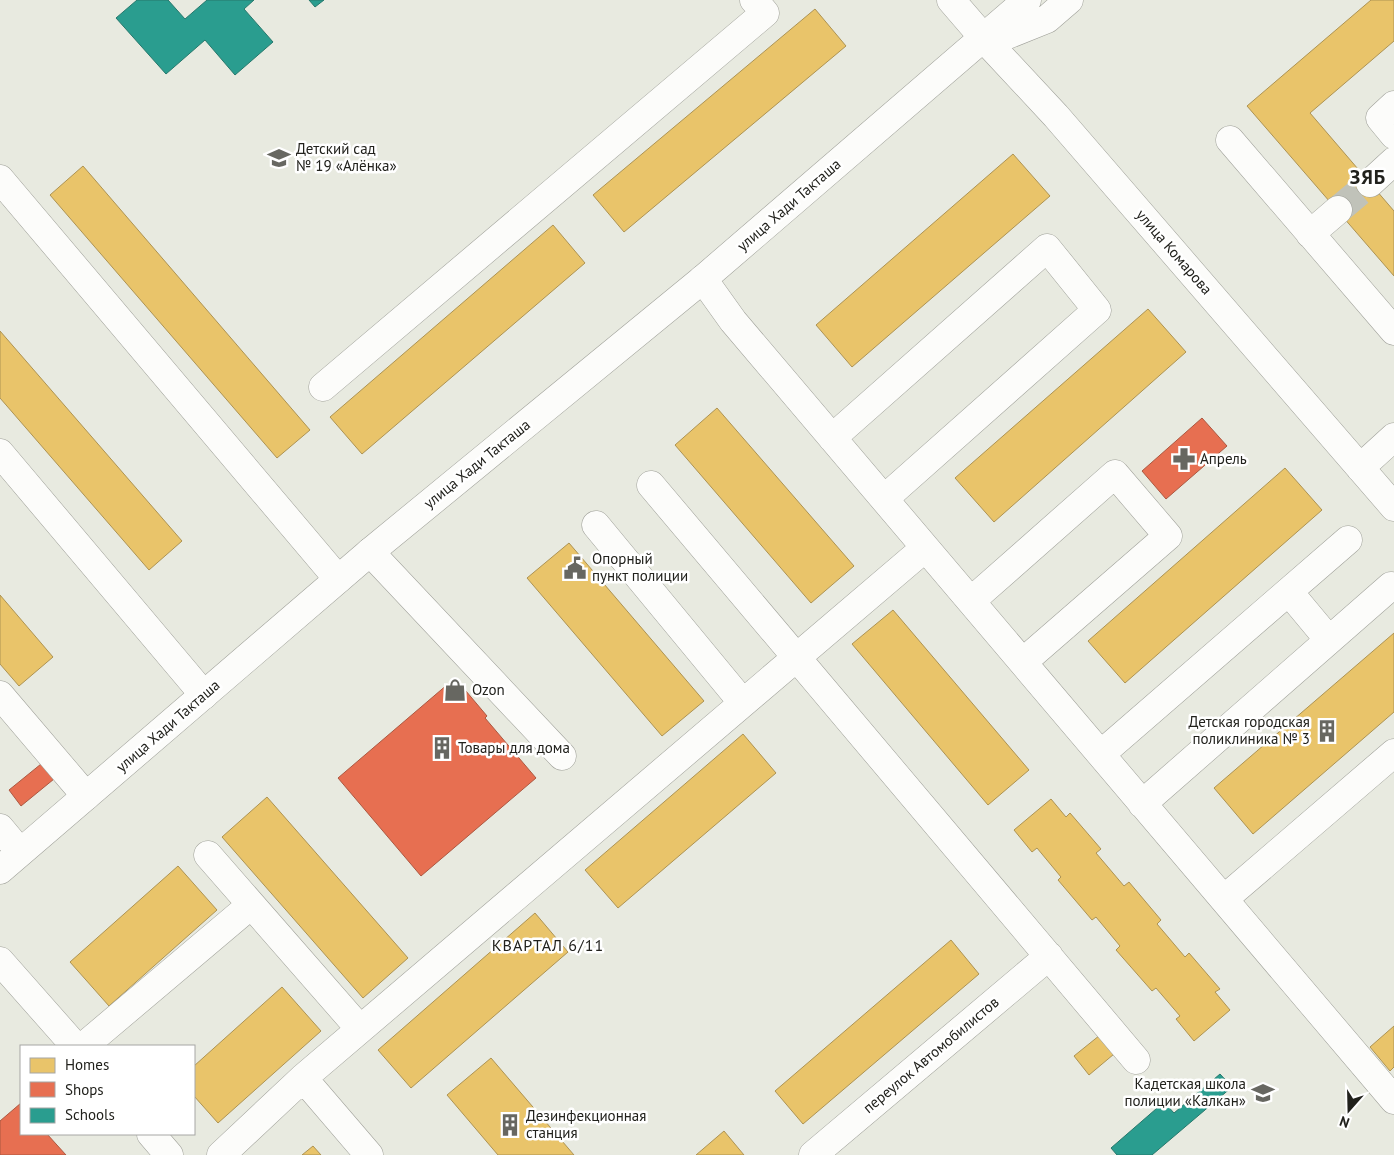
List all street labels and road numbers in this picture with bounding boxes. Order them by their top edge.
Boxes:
street label: улица Хади Такташа [733,154,845,255]
street label: улица Комарова [1132,205,1217,298]
street label: улица Хади Такташа [420,415,534,512]
street label: улица Хади Такташа [112,675,224,776]
street label: переулок Автомобилистов [859,992,1003,1117]

